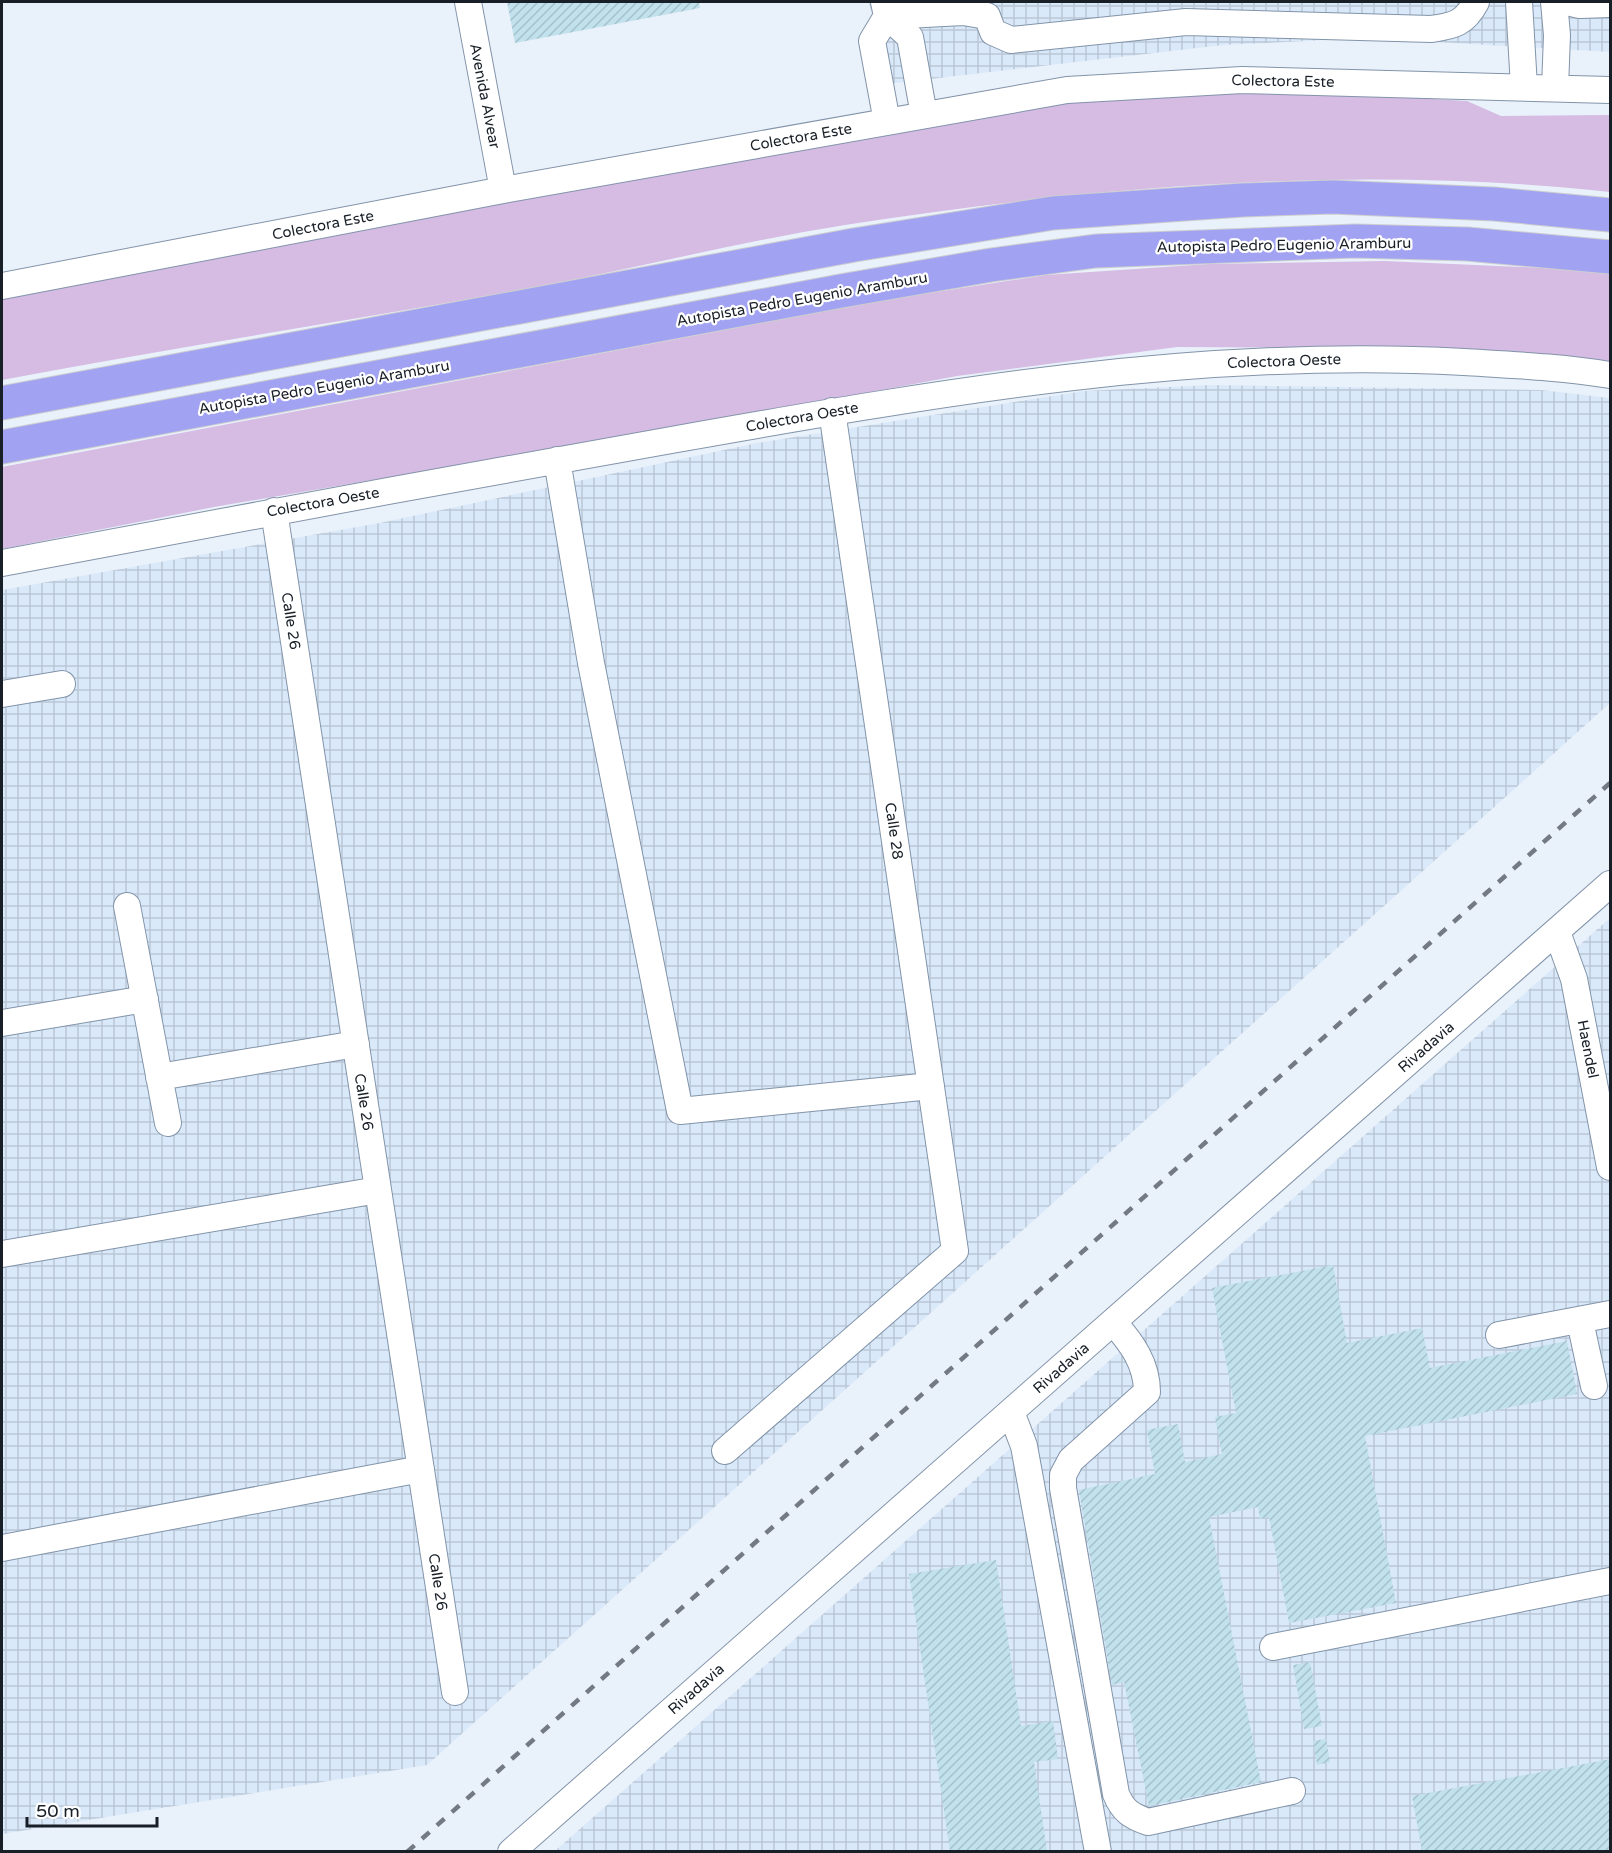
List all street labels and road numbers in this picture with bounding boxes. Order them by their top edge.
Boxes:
street label: Avenida Alvear [466,42,504,150]
street label: Colectora Este [1231,71,1335,91]
street label: Colectora Este [749,119,853,155]
street label: Colectora Este [271,206,375,244]
street label: Autopista Pedro Eugenio Aramburu [1157,234,1411,256]
street label: Autopista Pedro Eugenio Aramburu [675,268,929,330]
street label: Colectora Oeste [1227,350,1341,372]
street label: Autopista Pedro Eugenio Aramburu [197,356,451,418]
street label: Colectora Oeste [744,398,860,436]
street label: Colectora Oeste [265,483,381,521]
street label: Calle 26 [278,591,304,651]
street label: Calle 28 [881,801,907,861]
street label: Rivadavia [1394,1018,1458,1076]
street label: Haendel [1574,1018,1602,1080]
street label: Calle 26 [351,1072,377,1132]
street label: Rivadavia [1029,1339,1093,1397]
street label: Calle 26 [425,1552,451,1612]
street label: Rivadavia [664,1660,728,1718]

